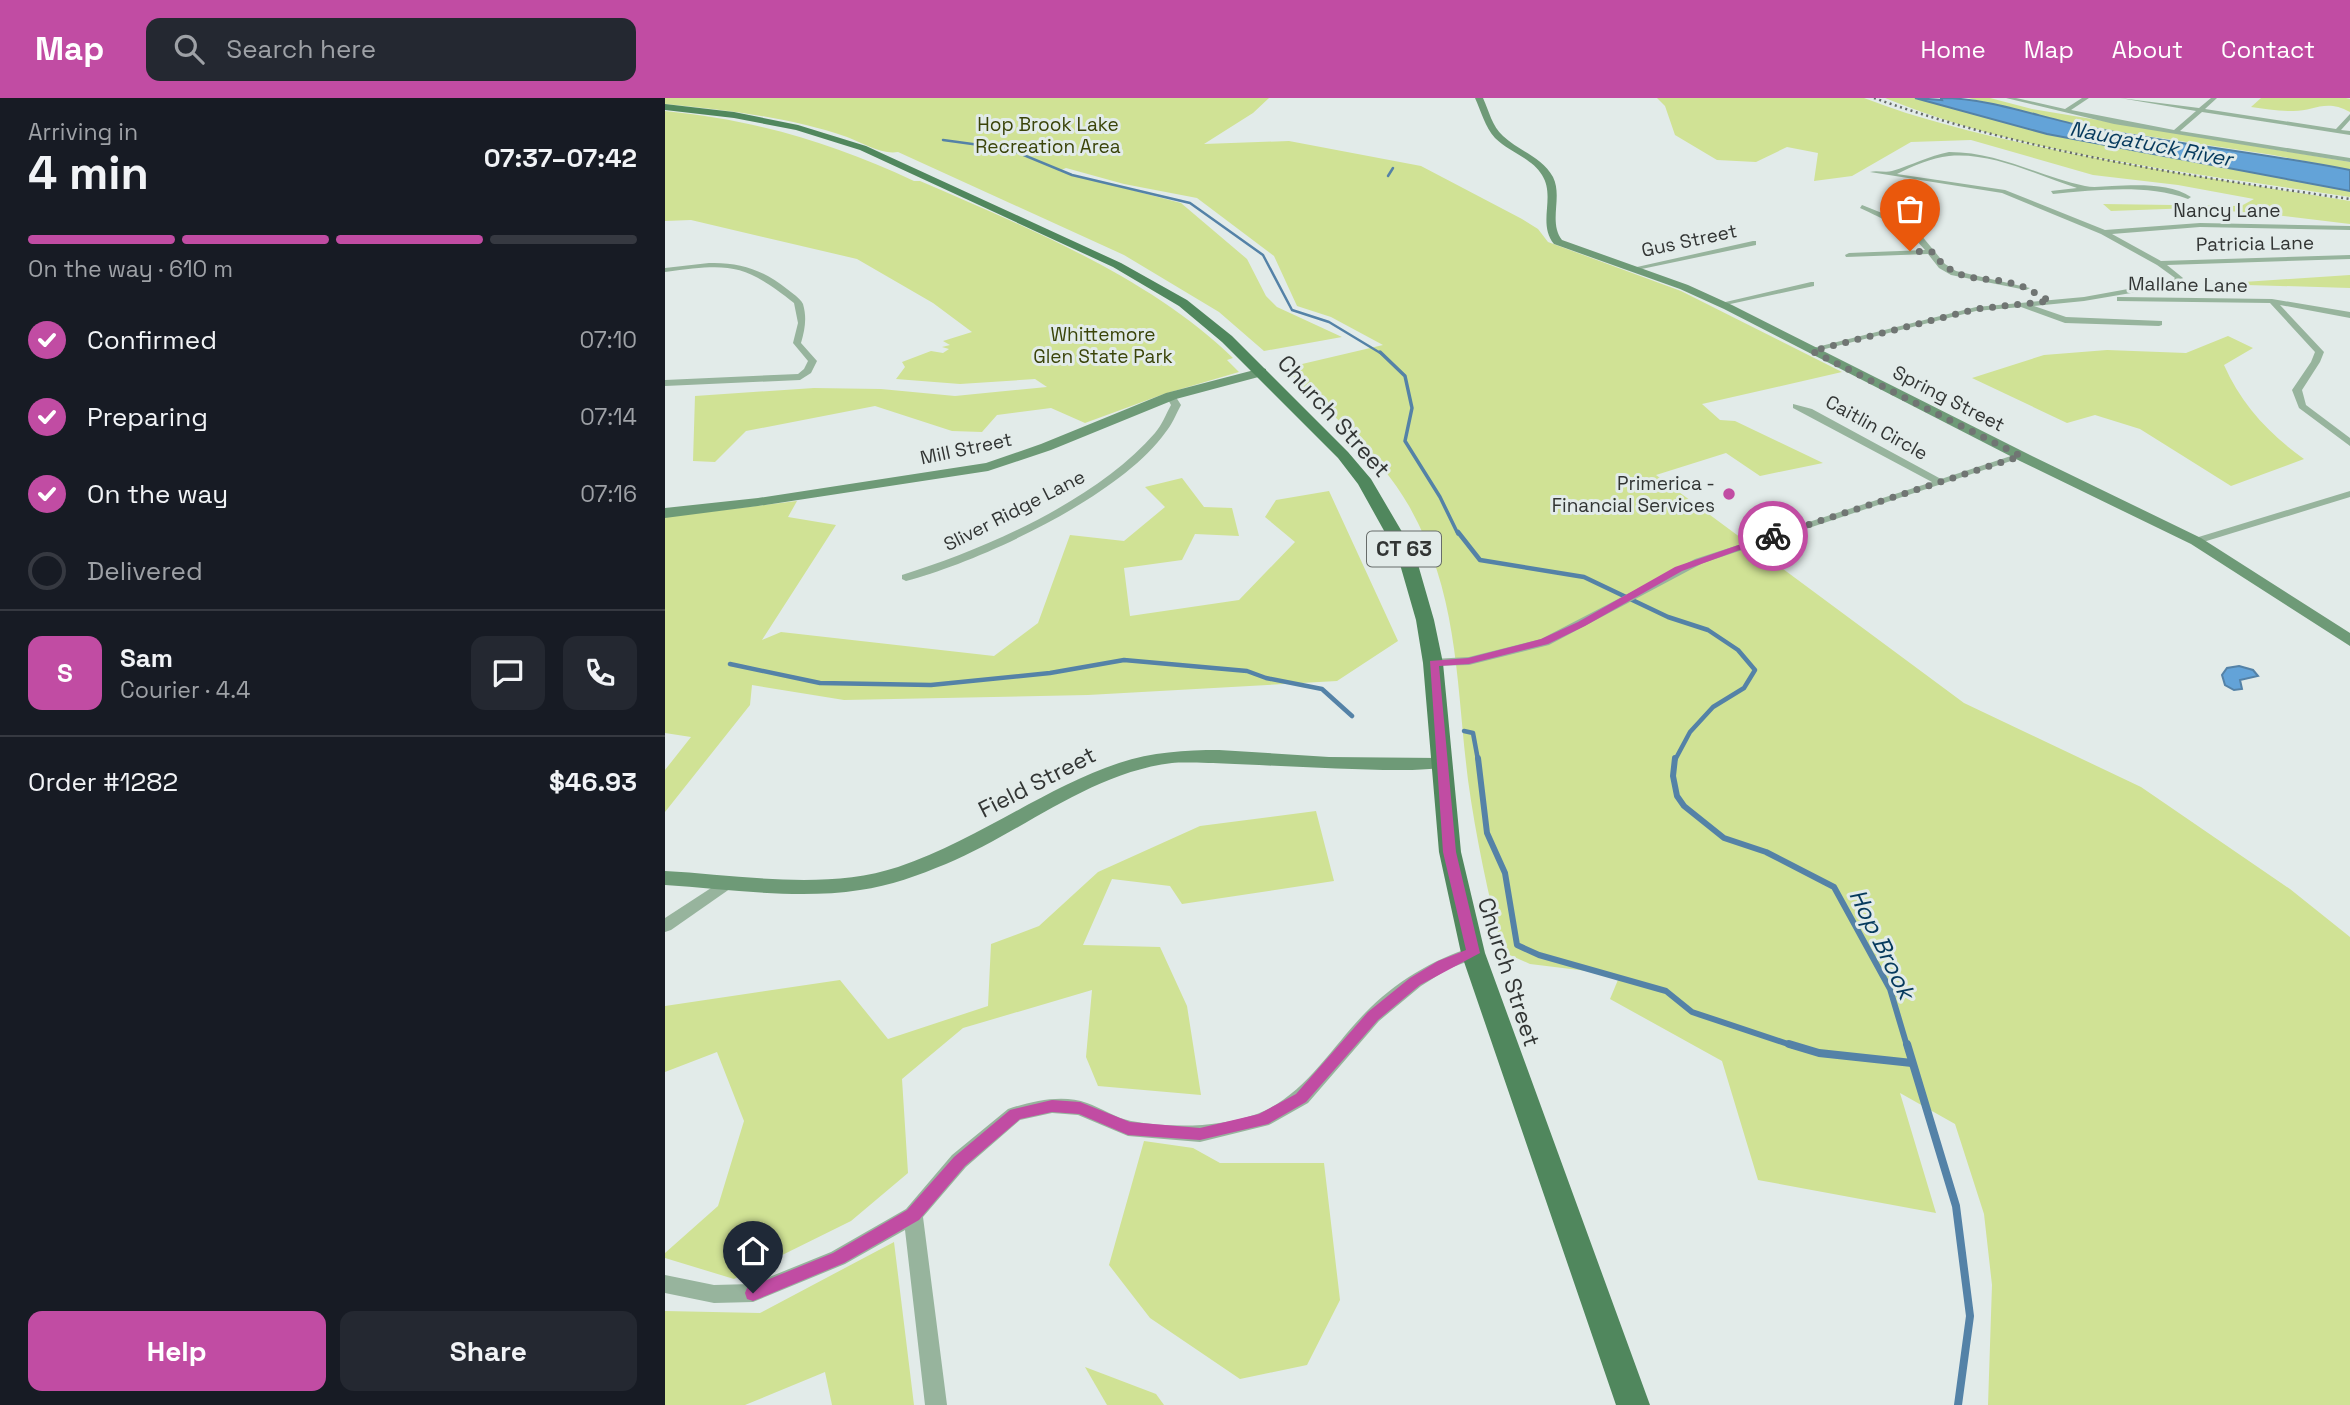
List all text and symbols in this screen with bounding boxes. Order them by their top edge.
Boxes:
search box [146,18,636,81]
text: Map [35,28,104,70]
icon: search [170,30,208,68]
text: Search here [226,32,376,66]
text: Home [1920,34,1986,65]
text: Map [2024,34,2074,65]
text: About [2112,34,2183,65]
text: Contact [2221,34,2315,65]
park label: Hop Brook Lake Recreation Area [975,112,1121,159]
water label: Naugatuck River [2068,115,2237,173]
text: Arriving in [28,117,138,147]
text: 07:37–07:42 [484,141,637,175]
text: 4 min [28,144,149,202]
pin [1880,179,1940,251]
icon: bag [1891,190,1929,228]
street label: Nancy Lane [2173,198,2281,223]
street label: Gus Street [1639,218,1739,263]
street label: Patricia Lane [2196,230,2314,257]
text: On the way · 610 m [28,254,233,284]
street label: Mallane Lane [2128,271,2248,298]
icon: check [28,321,66,359]
park label: Whittemore Glen State Park [1033,322,1173,369]
text: Confirmed [87,323,217,357]
text: 07:10 [580,325,637,355]
street label: Church Street [1271,348,1397,484]
street label: Spring Street [1889,360,2009,437]
street label: Caitlin Circle [1821,389,1932,466]
icon: check [28,398,66,436]
text: Preparing [87,400,208,434]
text: 07:14 [580,402,637,432]
street label: Mill Street [918,427,1014,470]
street label: Sliver Ridge Lane [939,464,1089,557]
place label: Primerica - Financial Services [1552,471,1715,518]
icon: check [28,475,66,513]
text: On the way [87,477,228,511]
text: 07:16 [580,479,637,509]
marker: Primerica - Financial Services [1721,486,1737,502]
courier [1738,501,1808,571]
icon: bike [1754,517,1792,555]
road number: CT 63 [1367,532,1441,566]
text: Delivered [87,554,203,588]
button: chat [471,636,545,710]
button: phone [563,636,637,710]
text: Sam [120,641,173,675]
text: S [57,656,73,690]
text: Courier · 4.4 [120,675,250,705]
street label: Field Street [973,740,1101,824]
text: Order #1282 [28,765,178,799]
text: $46.93 [549,765,637,799]
water label: Hop Brook [1842,883,1924,1007]
street label: Church Street [1471,894,1547,1050]
pin [723,1221,783,1293]
icon: home [734,1232,772,1270]
button: Help [28,1311,326,1391]
button: Share [340,1311,637,1391]

